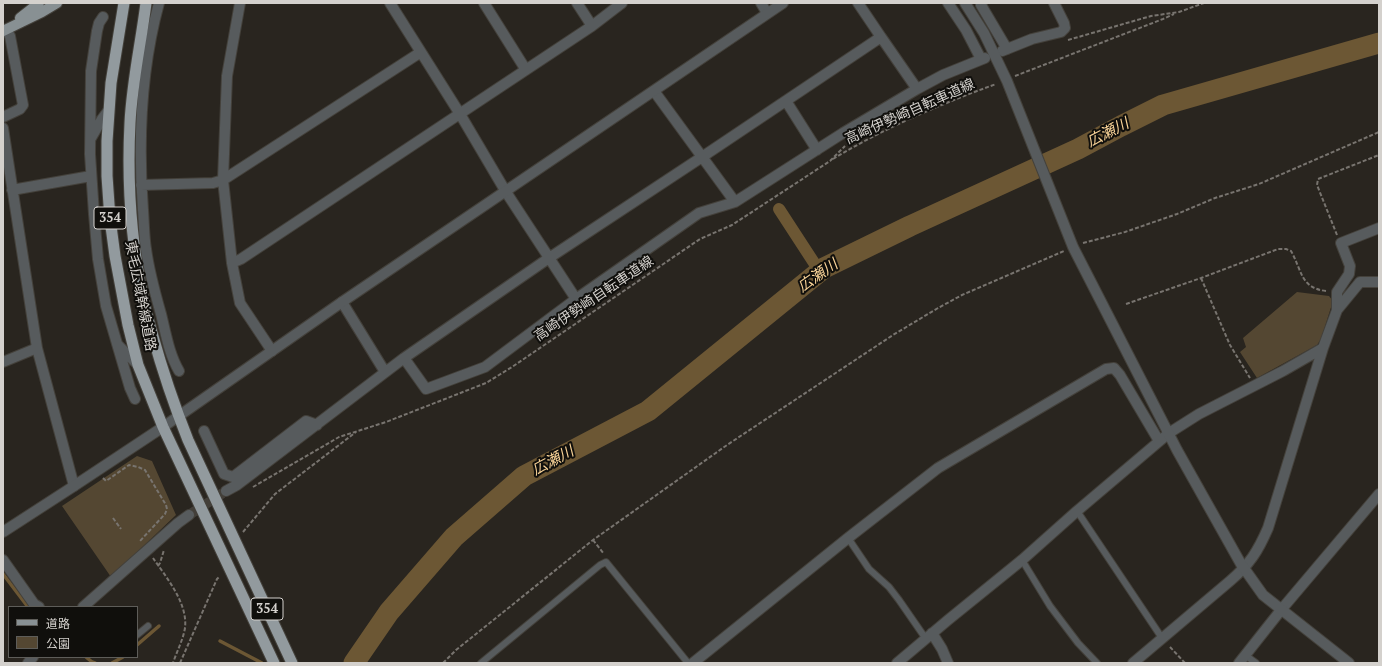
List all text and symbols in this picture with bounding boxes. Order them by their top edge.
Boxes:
street label: 高崎伊勢崎自転車道線 [843,76,977,148]
water label: 広瀬川 [1084,115,1132,151]
road number: 354 [94,207,126,229]
street label: 東毛広域幹線道路 [121,239,159,353]
street label: 高崎伊勢崎自転車道線 [531,253,657,345]
water label: 広瀬川 [794,256,842,296]
water label: 広瀬川 [529,442,577,480]
road number: 354 [251,598,283,620]
legend [8,606,138,658]
text: 道路 [46,616,70,631]
text: 公園 [46,636,70,651]

